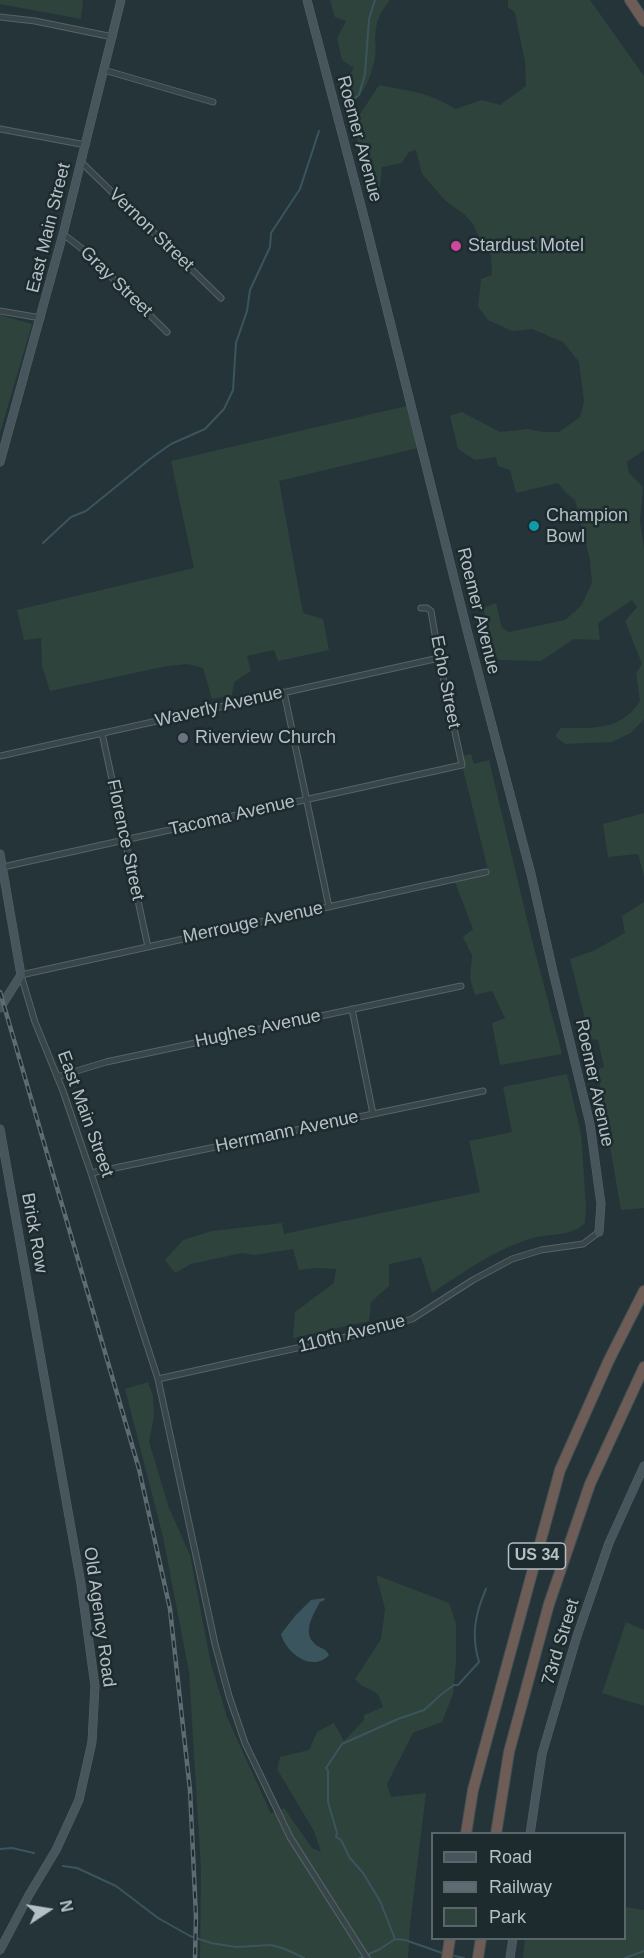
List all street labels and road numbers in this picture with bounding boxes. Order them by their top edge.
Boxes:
street label: Roemer Avenue [332,74,386,204]
street label: East Main Street [22,161,76,295]
street label: Vernon Street [104,184,198,276]
street label: Gray Street [75,242,157,322]
street label: Roemer Avenue [452,545,504,677]
street label: Echo Street [425,634,465,730]
street label: Waverly Avenue [153,682,285,732]
street label: Florence Street [102,778,148,902]
street label: Tacoma Avenue [167,791,297,841]
street label: Merrouge Avenue [181,898,325,948]
street label: Hughes Avenue [193,1005,323,1053]
street label: Roemer Avenue [570,1017,618,1149]
street label: East Main Street [52,1048,118,1180]
street label: Herrmann Avenue [213,1106,361,1158]
street label: Brick Row [16,1191,52,1275]
street label: 110th Avenue [296,1310,408,1358]
road number: US 34 [508,1543,566,1569]
street label: Old Agency Road [78,1546,120,1688]
street label: 73rd Street [538,1596,584,1688]

